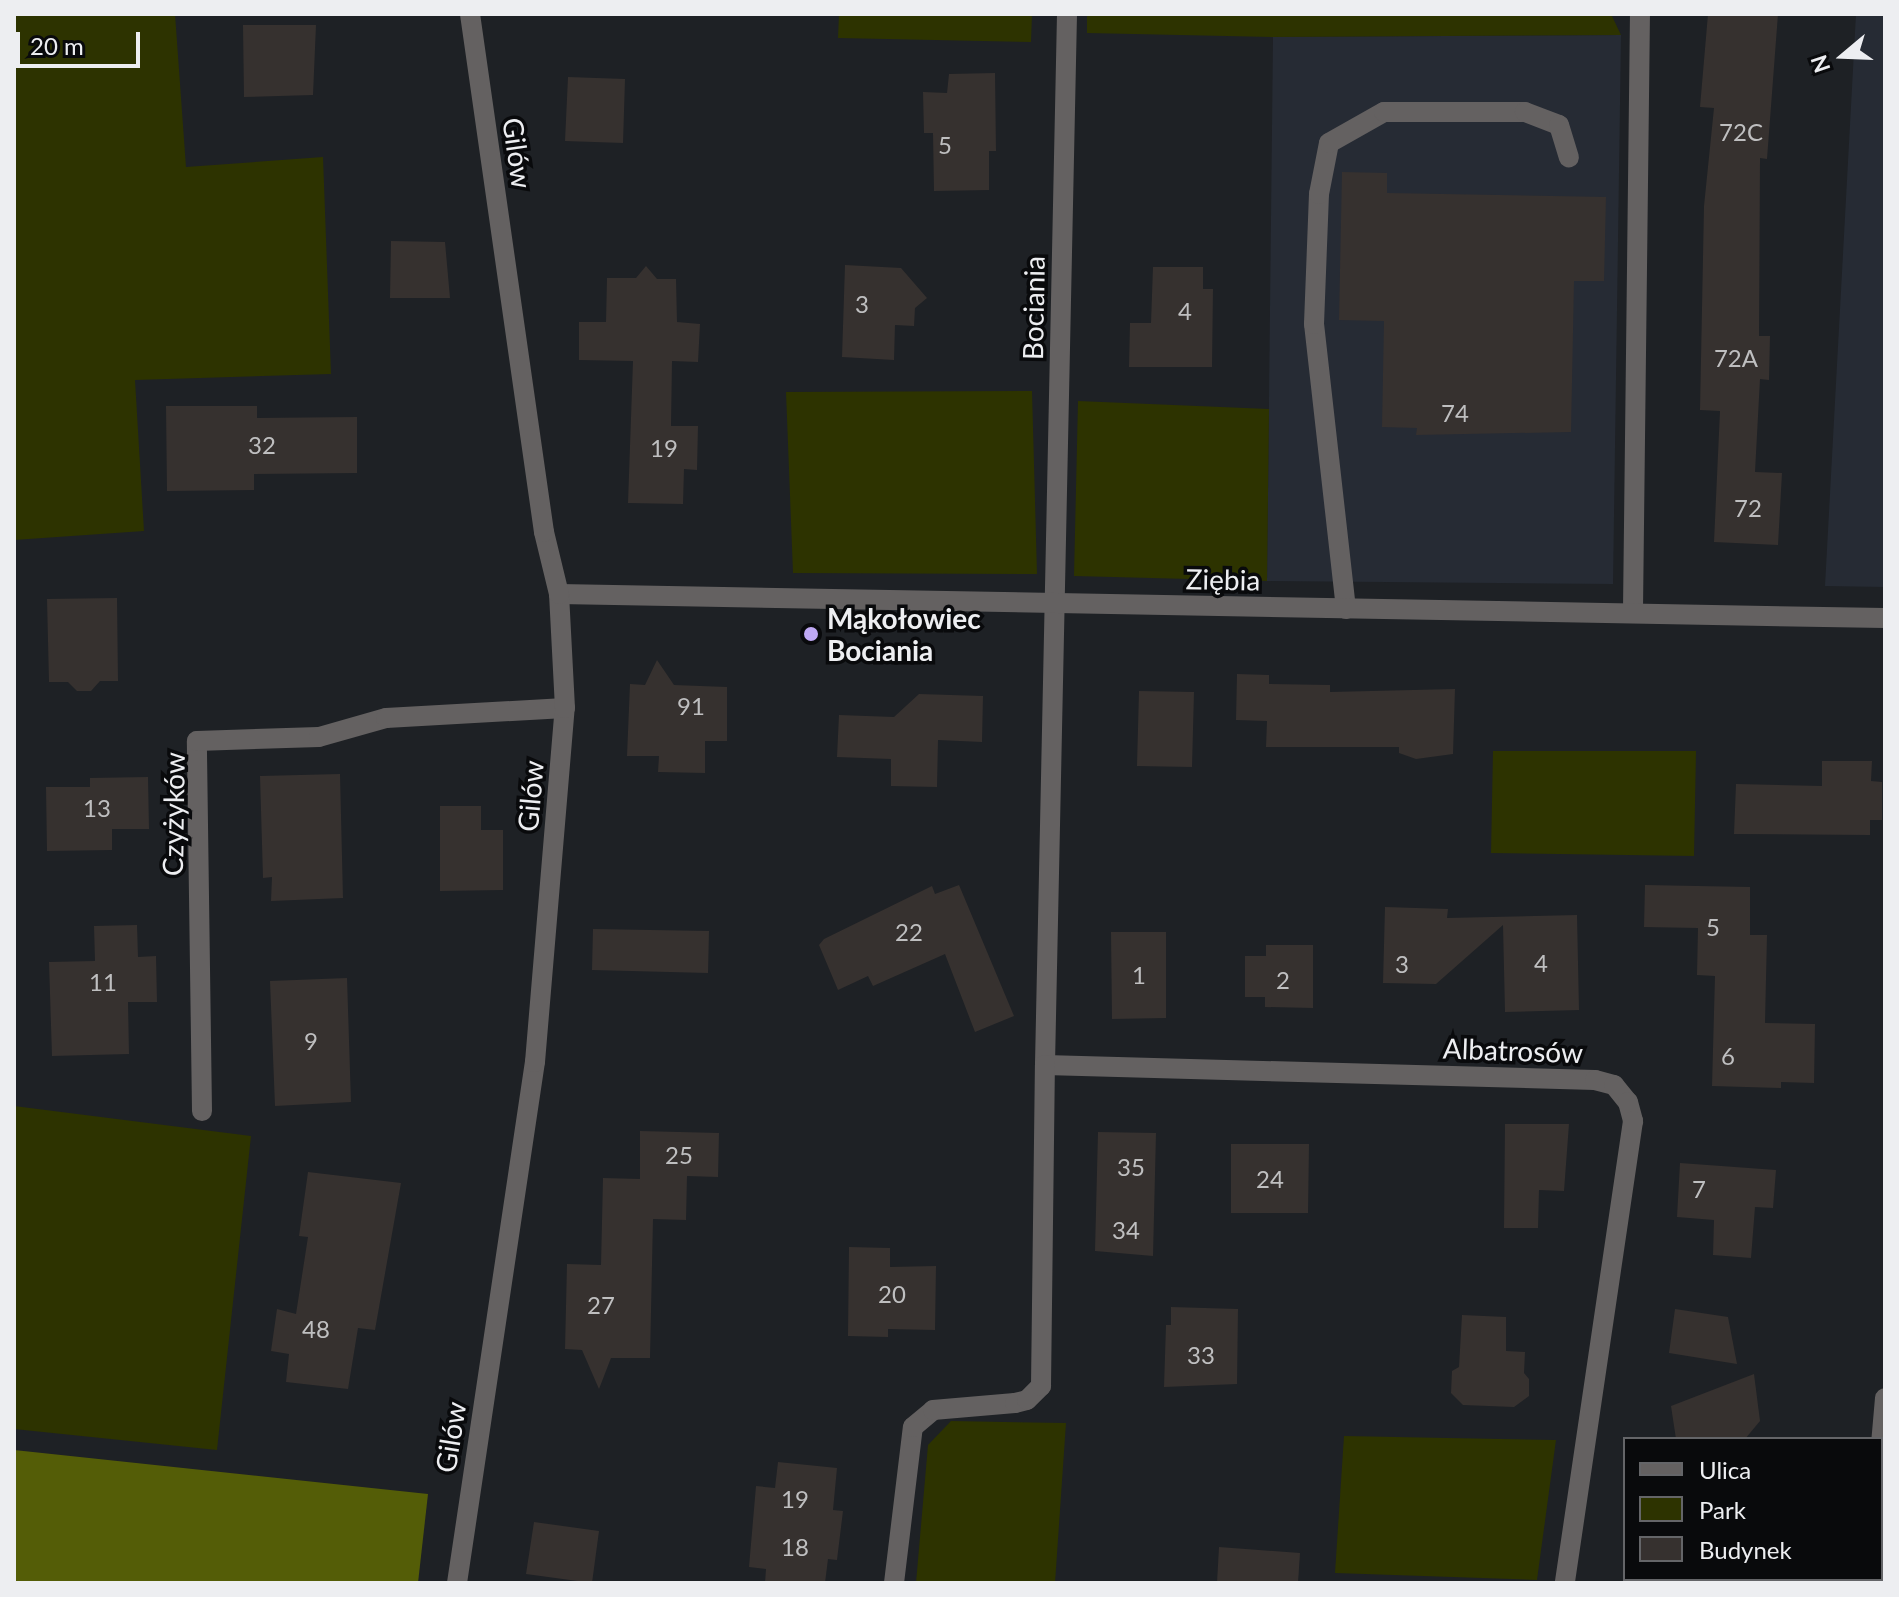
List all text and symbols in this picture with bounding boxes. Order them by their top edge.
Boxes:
scale bar [20,16,144,66]
north arrow [1803,16,1883,96]
text: 20 m [30,31,84,60]
text: N [1804,52,1835,76]
street label: Gilów [496,115,540,191]
house number: 72C [1719,118,1763,146]
house number: 5 [938,131,952,159]
street label: Bociania [1015,256,1051,360]
house number: 3 [855,290,869,318]
house number: 4 [1178,297,1192,325]
house number: 72A [1714,344,1758,372]
house number: 74 [1441,399,1469,427]
house number: 32 [248,431,276,459]
house number: 19 [650,434,678,462]
house number: 72 [1734,494,1762,522]
street label: Ziębia [1185,562,1261,596]
place label: Mąkołowiec Bociania [827,601,981,667]
marker: Mąkołowiec Bociania [802,625,820,643]
house number: 91 [677,692,705,720]
street label: Czyżyków [155,752,191,876]
street label: Gilów [510,759,550,833]
house number: 13 [83,794,111,822]
house number: 5 [1706,913,1720,941]
house number: 22 [895,918,923,946]
house number: 4 [1534,949,1548,977]
house number: 3 [1395,950,1409,978]
house number: 1 [1132,961,1146,989]
house number: 2 [1276,966,1290,994]
house number: 11 [89,968,117,996]
house number: 9 [304,1027,318,1055]
street label: Albatrosów [1442,1031,1584,1069]
house number: 6 [1721,1042,1735,1070]
house number: 25 [665,1141,693,1169]
house number: 35 [1117,1153,1145,1181]
house number: 24 [1256,1165,1284,1193]
house number: 7 [1692,1175,1706,1203]
house number: 34 [1112,1216,1140,1244]
house number: 20 [878,1280,906,1308]
house number: 27 [587,1291,615,1319]
house number: 48 [302,1315,330,1343]
house number: 33 [1187,1341,1215,1369]
street label: Gilów [428,1399,472,1475]
legend [1623,1437,1883,1581]
text: Ulica [1699,1455,1751,1484]
house number: 19 [781,1485,809,1513]
text: Park [1699,1495,1746,1524]
house number: 18 [781,1533,809,1561]
text: Budynek [1699,1535,1792,1564]

